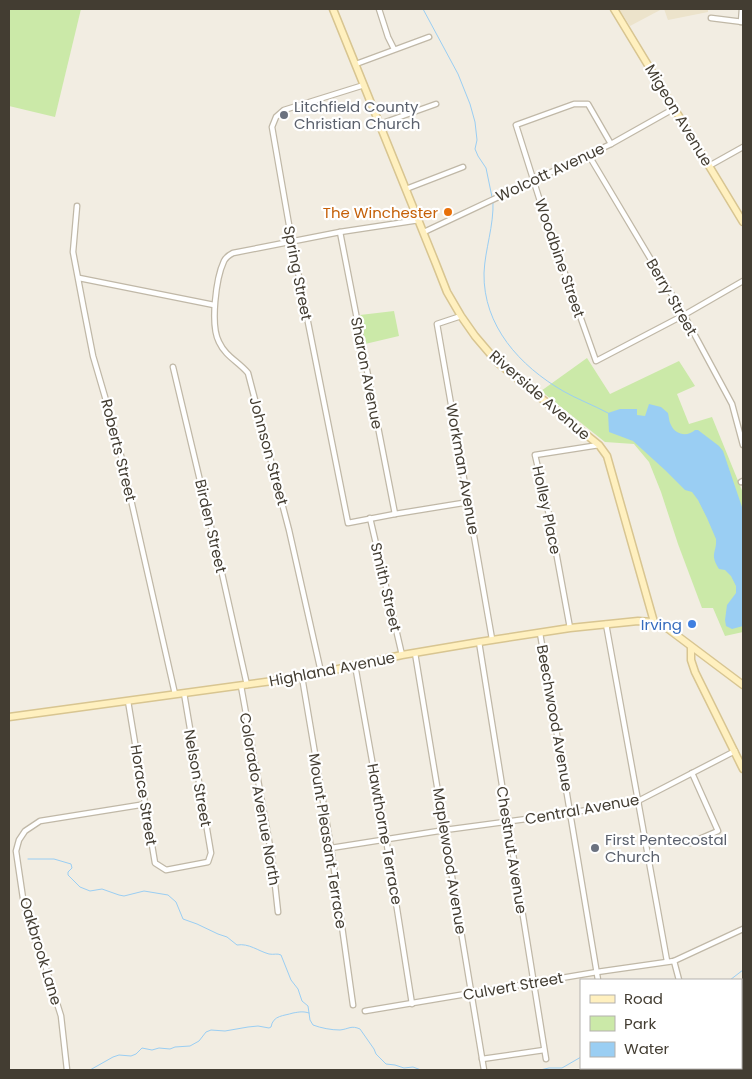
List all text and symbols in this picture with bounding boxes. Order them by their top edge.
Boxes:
street label: Migeon Avenue [640,60,718,170]
place label: Litchfield County Christian Church [294,96,420,134]
marker: Litchfield County Christian Church [278,109,290,121]
street label: Wolcott Avenue [492,138,608,206]
street label: Woodbine Street [530,196,590,320]
place label: The Winchester [323,202,438,223]
marker: The Winchester [442,206,454,218]
street label: Spring Street [279,224,317,322]
street label: Berry Street [641,254,703,340]
street label: Sharon Avenue [346,315,388,431]
street label: Riverside Avenue [485,345,595,445]
street label: Johnson Street [244,394,294,508]
street label: Roberts Street [96,397,142,503]
street label: Workman Avenue [441,402,485,536]
street label: Holley Place [527,464,567,556]
street label: Birden Street [190,477,232,575]
street label: Smith Street [366,540,406,634]
place label: Irving [641,614,682,635]
marker: Irving [686,618,698,630]
street label: Beechwood Avenue [532,643,578,793]
street label: Highland Avenue [267,647,397,691]
street label: Colorado Avenue North [234,711,286,887]
street label: Nelson Street [179,728,217,828]
street label: Horace Street [126,743,162,847]
street label: Mount Pleasant Terrace [304,752,352,930]
street label: Hawthorne Terrace [362,762,408,906]
street label: Chestnut Avenue [492,785,532,915]
street label: Maplewood Avenue [428,786,472,936]
street label: Central Avenue [523,789,641,829]
place label: First Pentecostal Church [605,829,727,867]
marker: First Pentecostal Church [589,842,601,854]
street label: Oakbrook Lane [15,894,67,1008]
street label: Culvert Street [461,967,565,1005]
legend [580,979,742,1069]
text: Road [624,988,663,1009]
text: Park [624,1013,656,1034]
text: Water [624,1038,670,1059]

